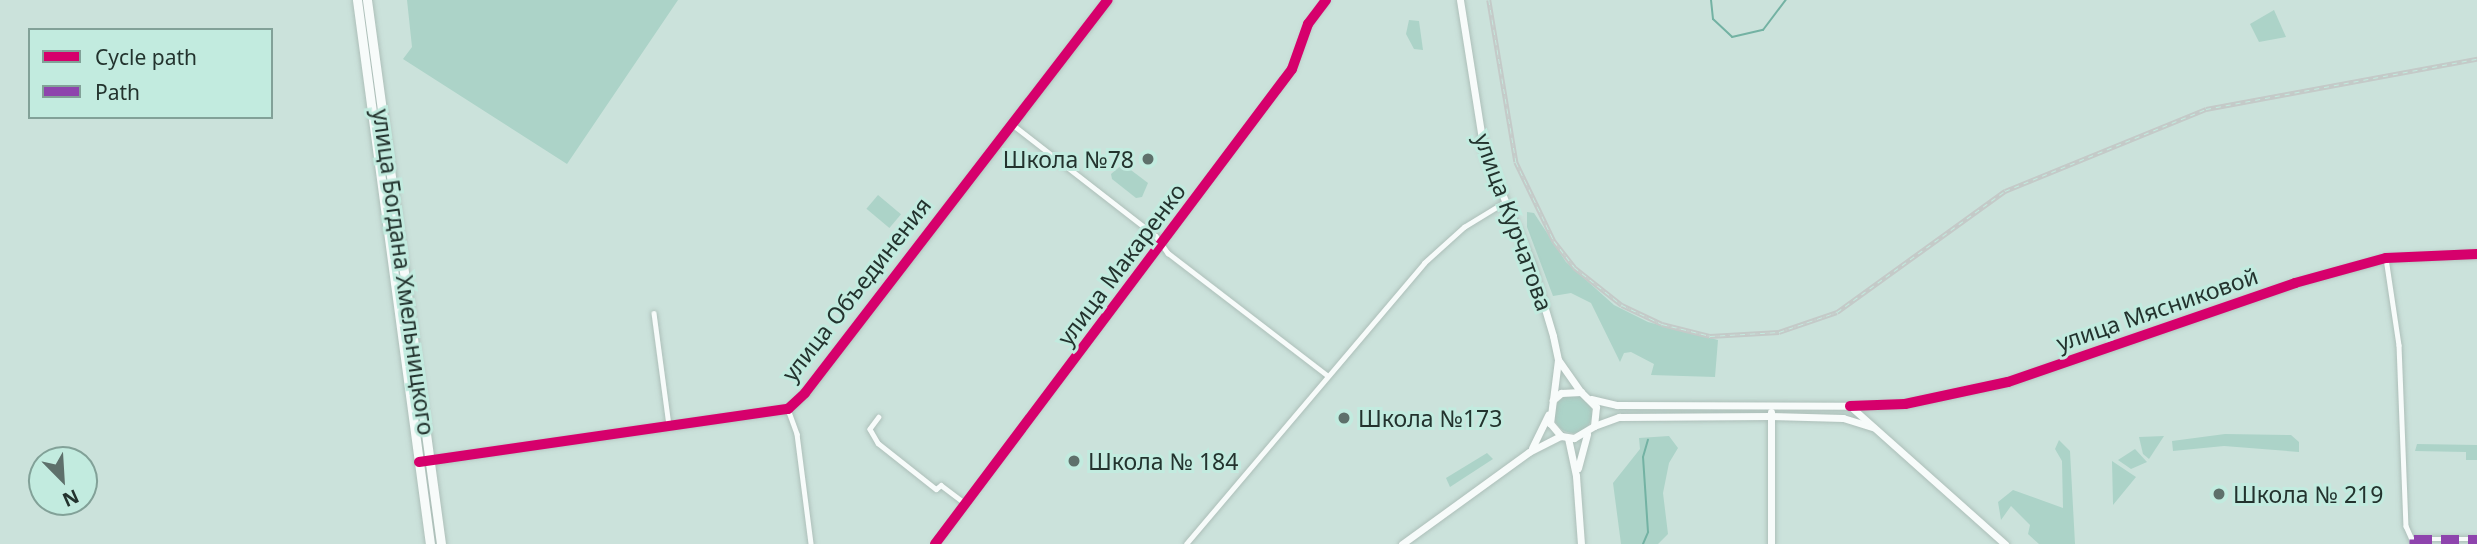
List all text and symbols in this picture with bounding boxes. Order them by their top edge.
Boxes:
legend [28,28,273,119]
text: Cycle path [95,43,197,71]
text: Path [95,78,140,106]
street label: улица Богдана Хмельницкого [367,107,441,437]
street label: улица Курчатова [1469,130,1559,314]
place label: Школа №78 [1003,145,1134,173]
marker: Школа №78 [1140,151,1156,167]
street label: улица Макаренко [1051,178,1191,350]
street label: улица Объединения [776,192,936,386]
street label: улица Мясниковой [2053,262,2261,356]
place label: Школа №173 [1358,404,1502,432]
marker: Школа №173 [1336,410,1352,426]
north arrow [28,446,98,516]
place label: Школа № 184 [1088,447,1238,475]
marker: Школа № 184 [1066,453,1082,469]
place label: Школа № 219 [2233,480,2383,508]
text: N [58,483,83,513]
marker: Школа № 219 [2211,486,2227,502]

